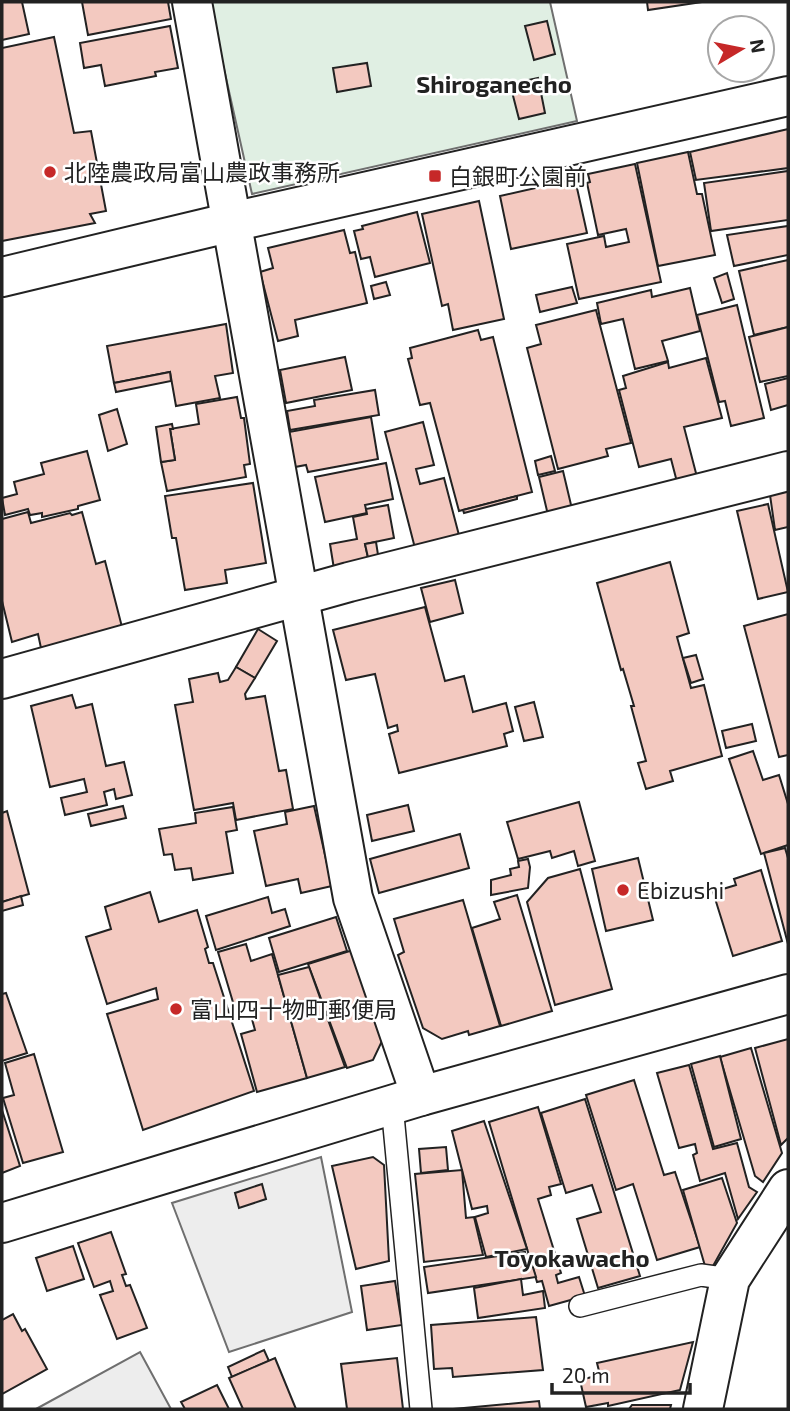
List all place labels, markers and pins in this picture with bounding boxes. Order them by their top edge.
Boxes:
place label: 北陸農政局富山農政事務所 [64,158,340,186]
place label: 白銀町公園前 [449,162,587,190]
marker: 北陸農政局富山農政事務所 [42,164,58,180]
marker: 白銀町公園前 [427,168,443,184]
place label: Ebizushi [637,876,724,904]
marker: Ebizushi [615,882,631,898]
place label: 富山四十物町郵便局 [190,995,397,1023]
marker: 富山四十物町郵便局 [168,1001,184,1017]

